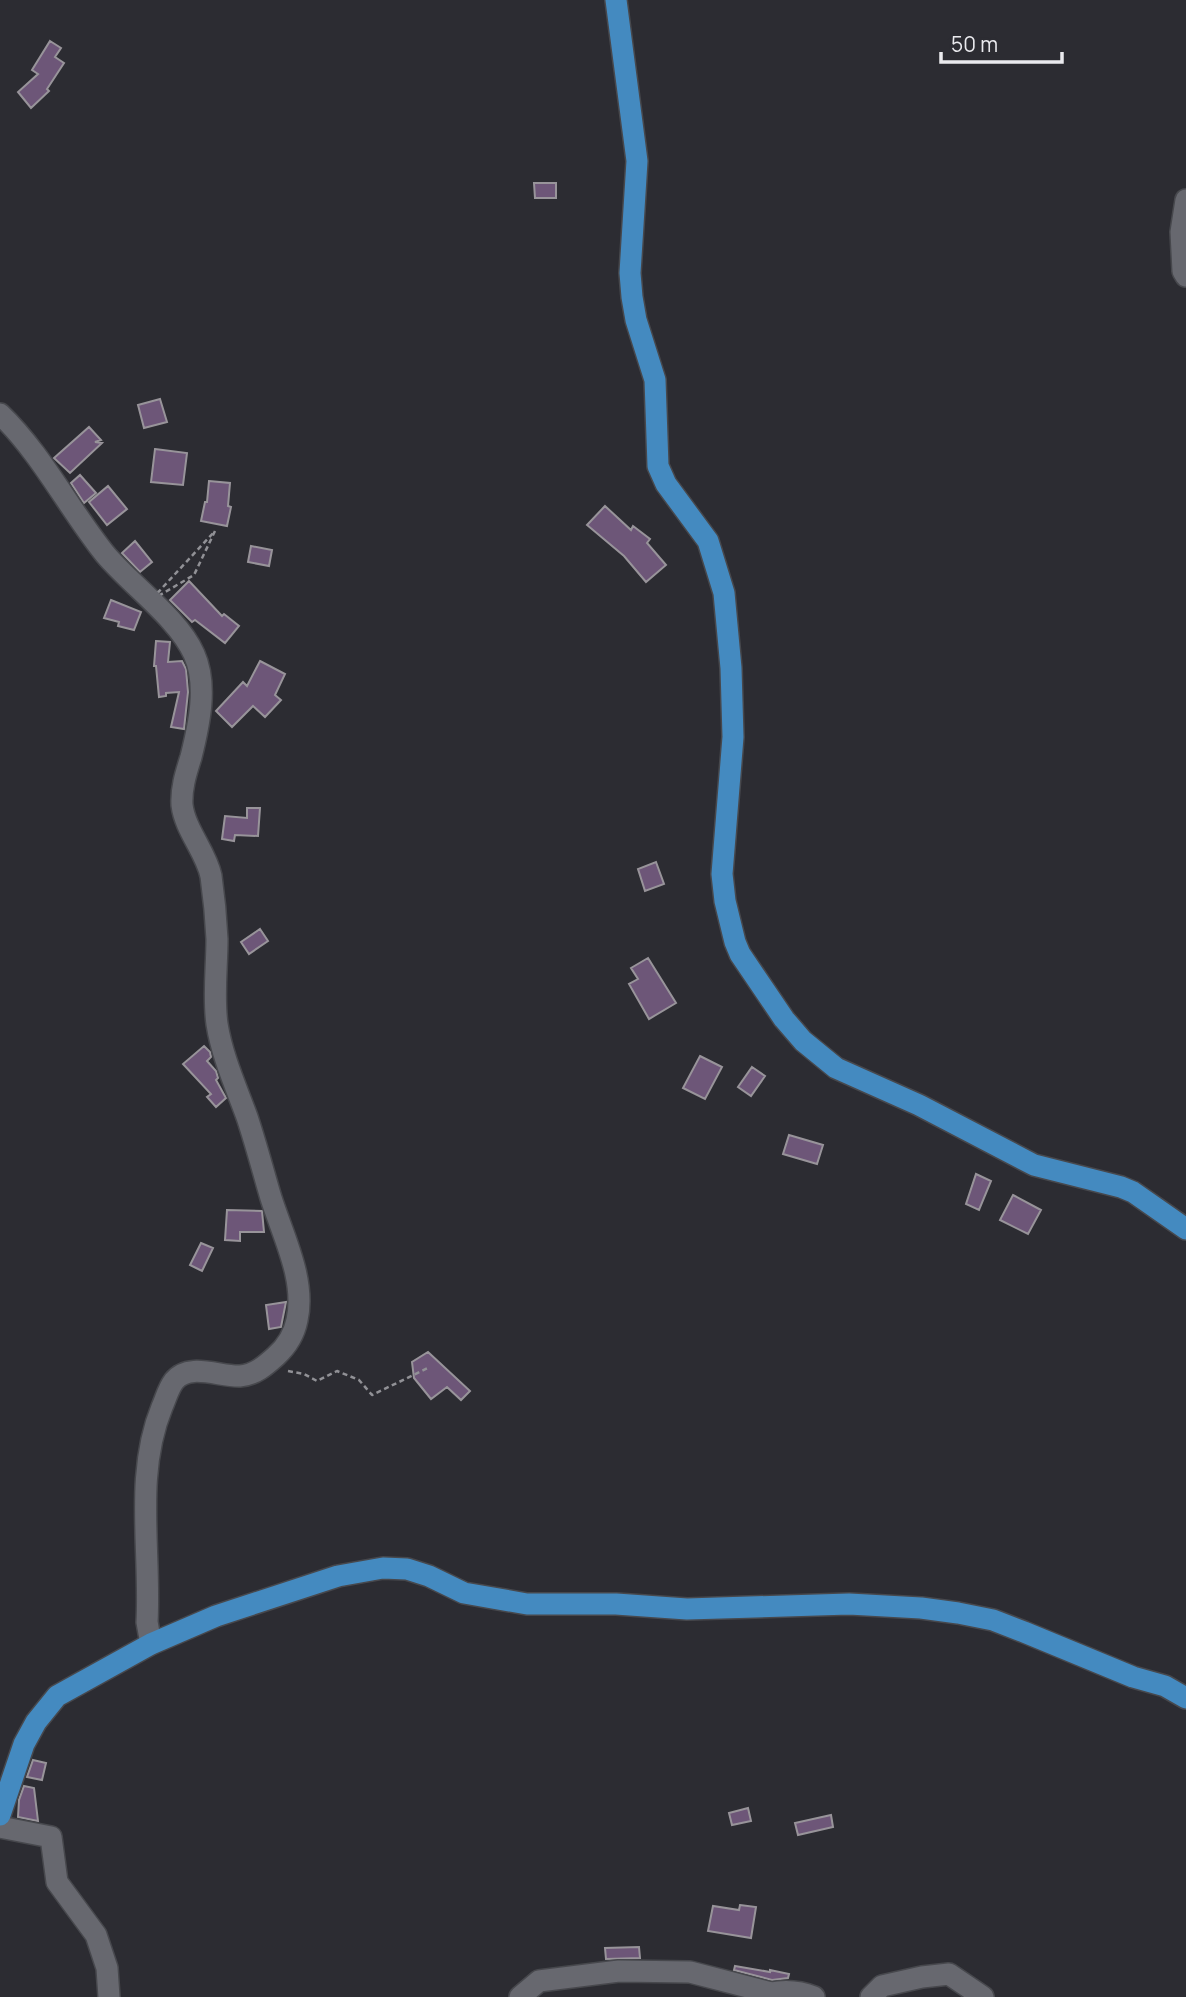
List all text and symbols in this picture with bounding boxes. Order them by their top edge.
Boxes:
scale bar [941,21,1062,65]
text: 50 m [951,30,998,58]

